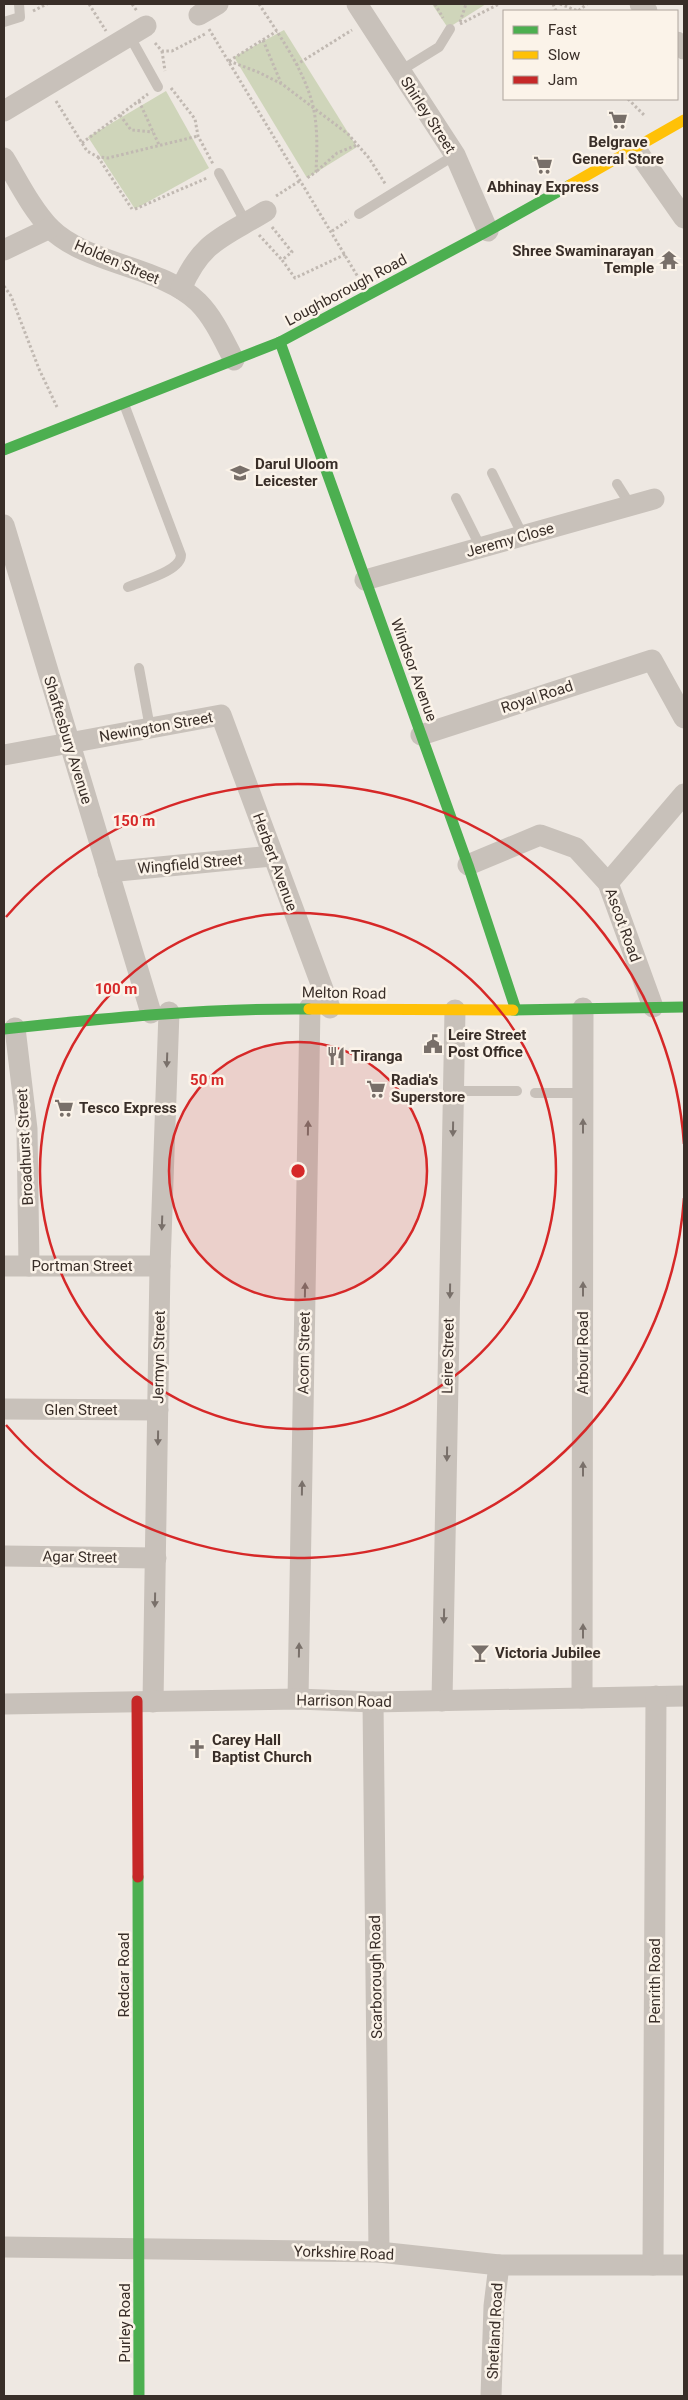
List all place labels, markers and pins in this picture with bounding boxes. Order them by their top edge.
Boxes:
supermarket icon: Belgrave General Store [607,109,629,131]
place label: Belgrave General Store [572,133,664,168]
supermarket icon: Abhinay Express [532,154,554,176]
place label: Abhinay Express [487,178,599,196]
place label: Shree Swaminarayan Temple [512,242,654,277]
temple icon: Shree Swaminarayan Temple [658,249,680,271]
place label: Darul Uloom Leicester [255,455,338,490]
school or university icon: Darul Uloom Leicester [229,462,251,484]
place label: Leire Street Post Office [448,1026,526,1061]
public building icon: Leire Street Post Office [422,1033,444,1055]
restaurant icon: Tiranga [325,1045,347,1067]
place label: Tiranga [351,1047,403,1065]
place label: Radia's Superstore [391,1071,465,1106]
supermarket icon: Radia's Superstore [365,1078,387,1100]
supermarket icon: Tesco Express [53,1097,75,1119]
place label: Tesco Express [79,1099,177,1117]
centre of rings [289,1162,307,1180]
bar icon: Victoria Jubilee [469,1642,491,1664]
place label: Victoria Jubilee [495,1644,601,1662]
place label: Carey Hall Baptist Church [212,1731,312,1766]
church icon: Carey Hall Baptist Church [186,1738,208,1760]

